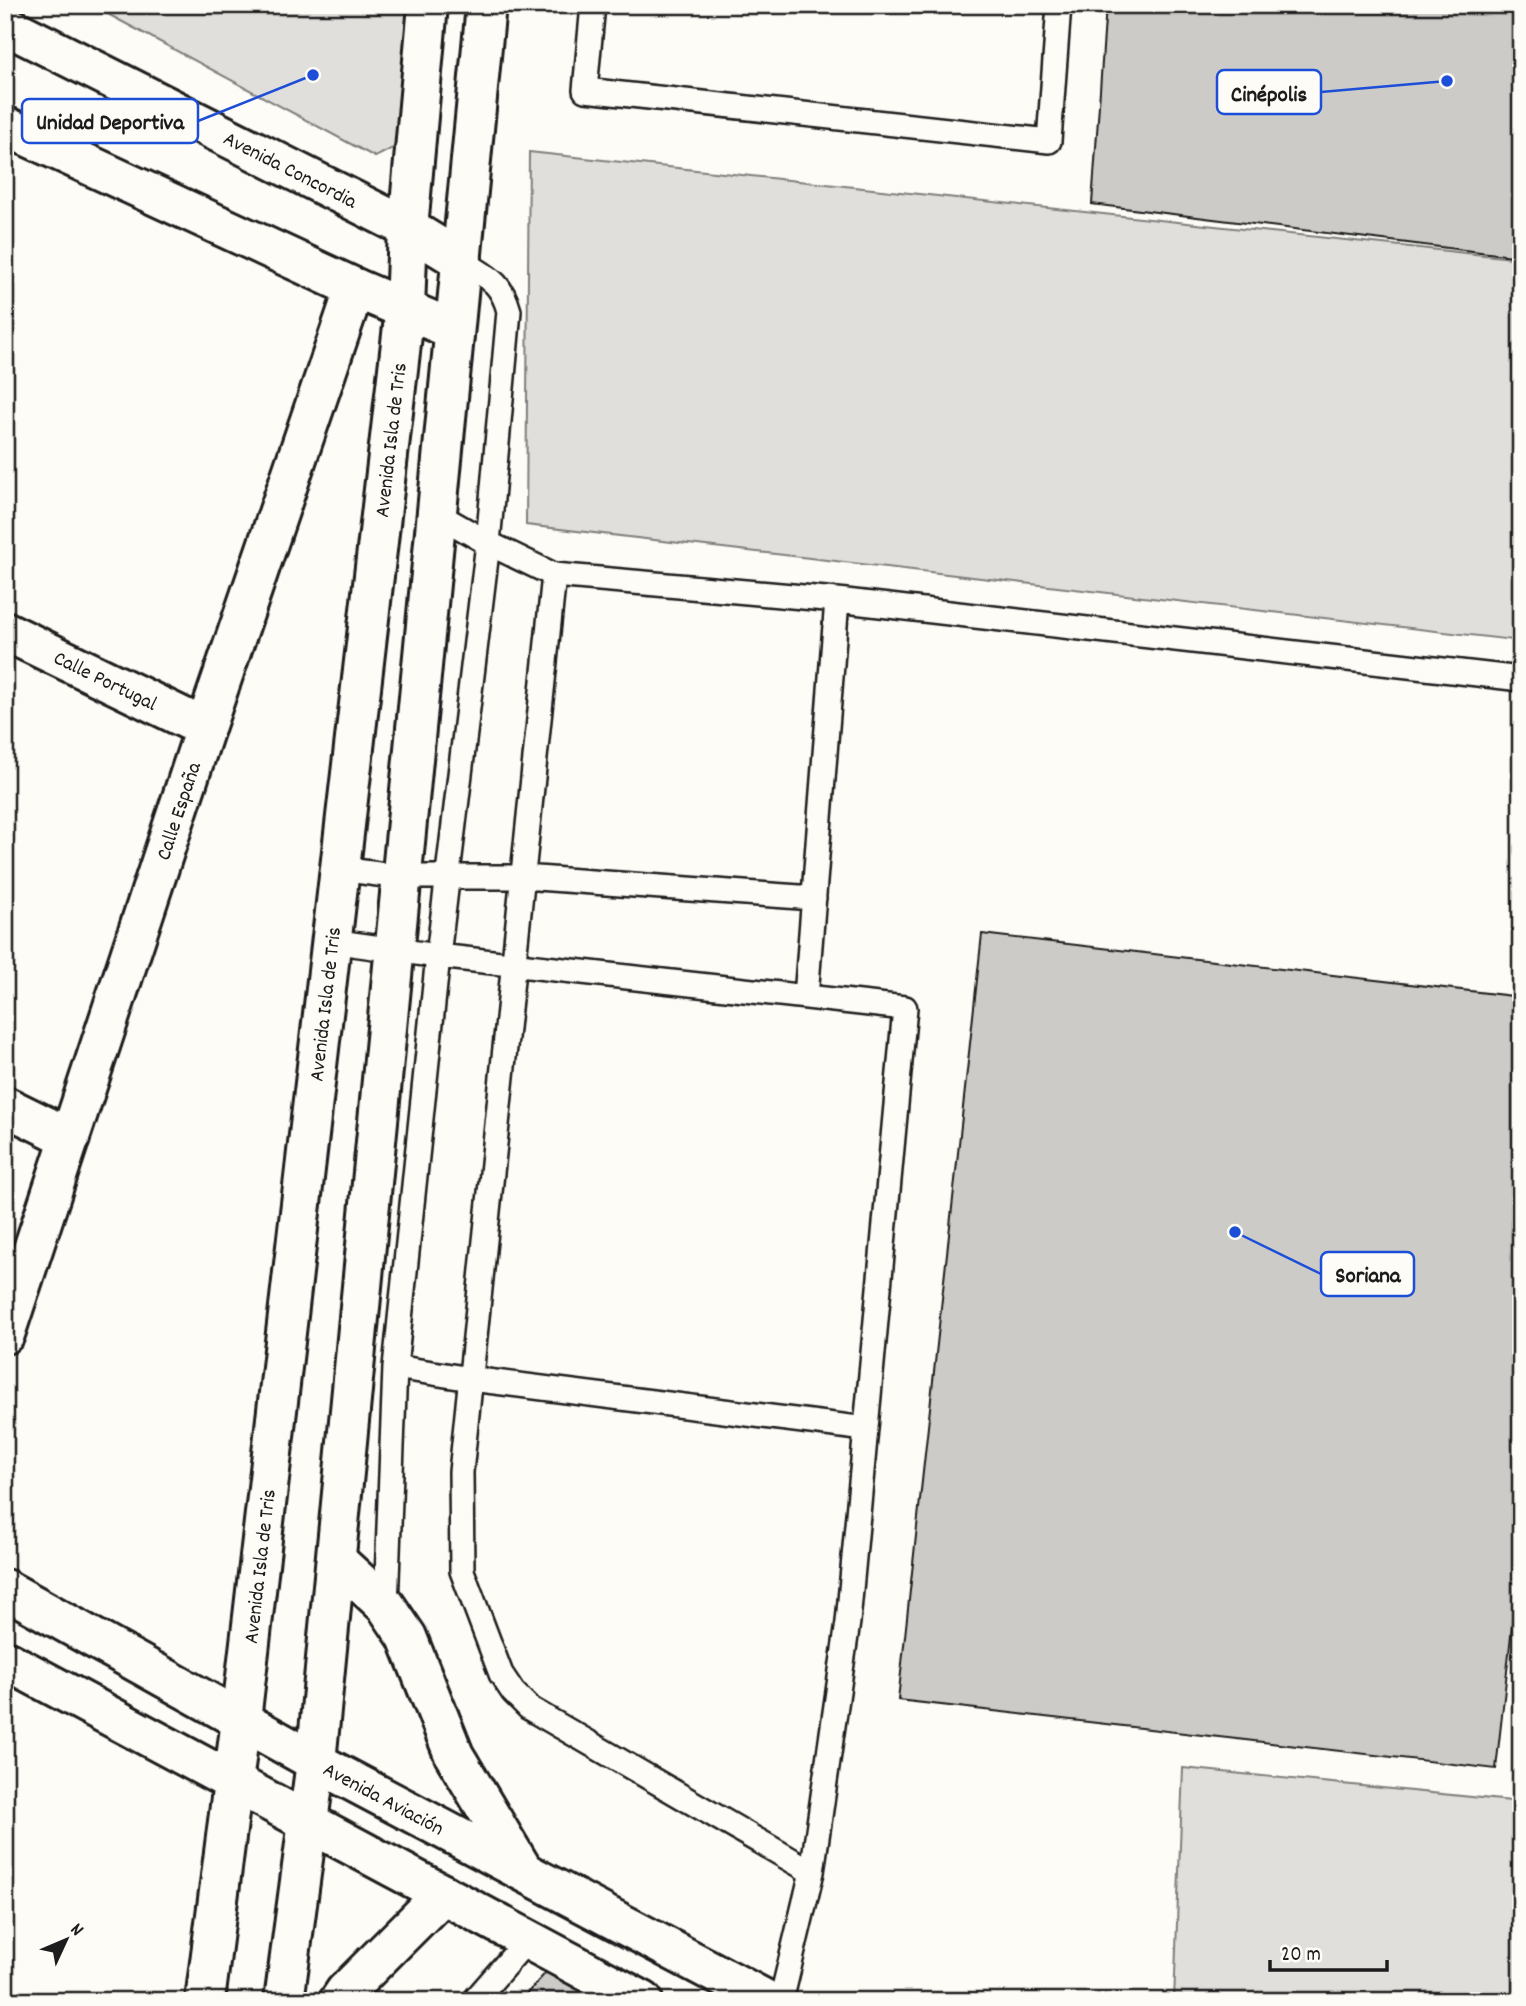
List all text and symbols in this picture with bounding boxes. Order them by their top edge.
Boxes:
callout: Cinépolis [1217,70,1321,114]
text: Cinépolis [1231,80,1307,113]
callout: Unidad Deportiva [22,99,198,143]
text: Unidad Deportiva [36,108,185,141]
street label: Avenida Concordia [217,125,362,218]
street label: Avenida Isla de Tris [369,361,417,519]
street label: Calle Portugal [48,645,161,720]
street label: Calle España [150,758,211,865]
street label: Avenida Isla de Tris [303,926,351,1083]
callout: Soriana [1321,1252,1414,1296]
text: Soriana [1335,1261,1402,1294]
street label: Avenida Isla de Tris [238,1488,286,1646]
street label: Avenida Aviación [317,1756,448,1845]
north arrow [32,1904,102,1974]
text: N [63,1918,89,1943]
scale bar [1270,1929,1388,1973]
text: 20 m [1281,1941,1321,1971]

